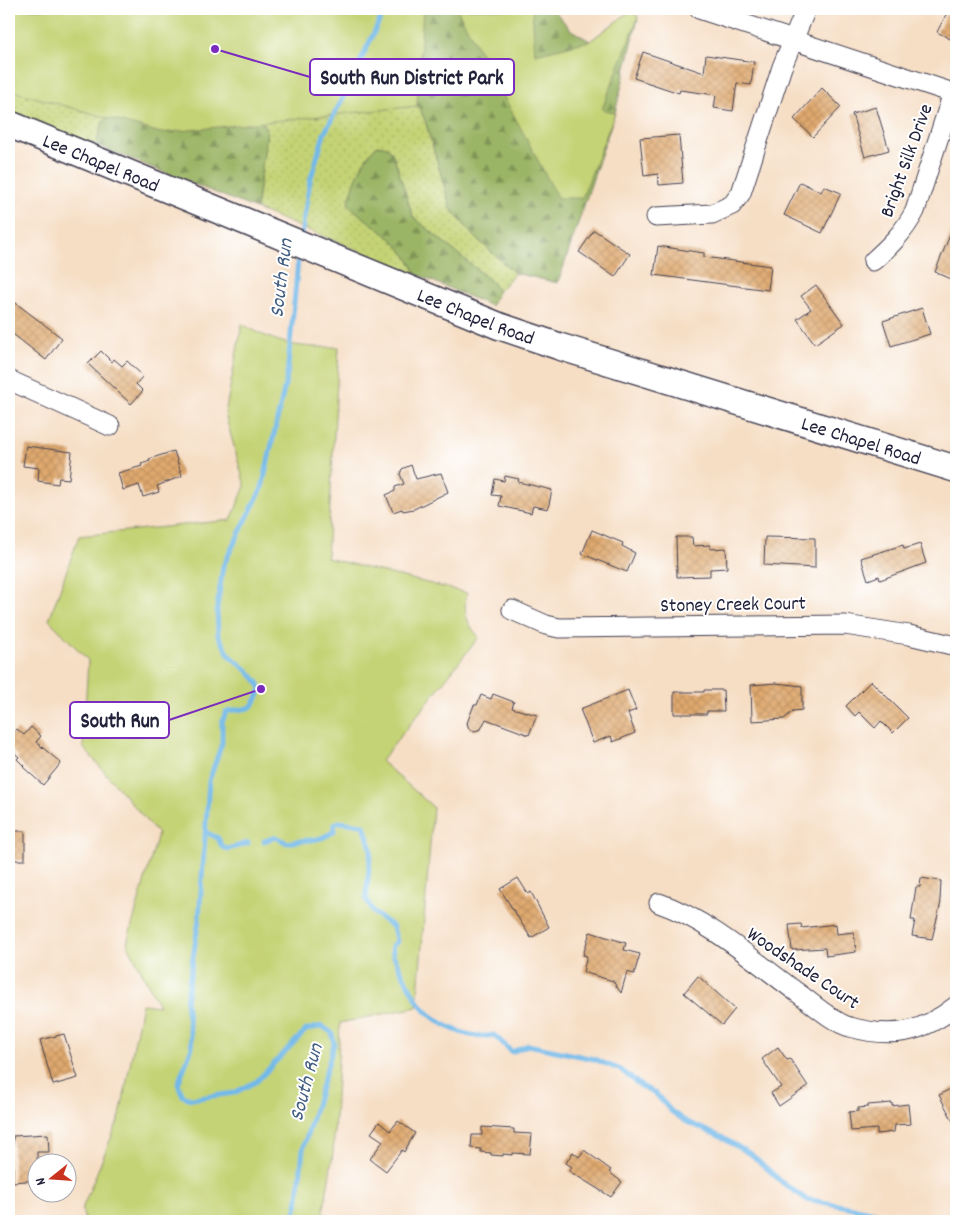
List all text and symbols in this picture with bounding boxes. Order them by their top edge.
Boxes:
callout: South Run District Park [310,59,514,95]
text: South Run District Park [320,65,504,95]
street label: Bright Silk Drive [874,100,941,222]
street label: Lee Chapel Road [38,128,163,201]
water label: South Run [263,236,303,319]
street label: Lee Chapel Road [412,283,537,354]
street label: Lee Chapel Road [797,411,924,474]
street label: Stoney Creek Court [660,591,806,621]
callout: South Run [70,702,169,738]
text: South Run [81,708,160,738]
street label: Woodshade Court [740,921,864,1018]
water label: South Run [283,1040,333,1125]
north arrow [28,1152,78,1202]
text: N [31,1175,52,1187]

